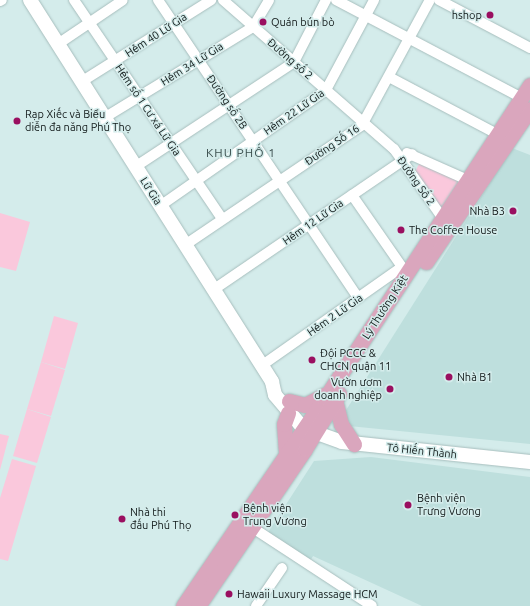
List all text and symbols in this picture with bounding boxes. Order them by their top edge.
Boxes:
place label: hshop [452,8,482,22]
street label: Hẻm 40 Lữ Gia [123,10,189,60]
marker: hshop [485,10,495,20]
place label: Quán bún bò [271,15,335,29]
marker: Quán bún bò [258,17,268,27]
street label: Đường số 2 [265,36,315,82]
street label: Hẻm 34 Lữ Gia [158,40,226,88]
street label: Hẻm số 1 Cư xá Lữ Gia [112,62,184,158]
street label: Đường số 2B [204,72,250,132]
street label: Hẻm 22 Lữ Gia [261,86,327,138]
place label: Rạp Xiếc và Biểu diễn đa năng Phú Thọ [25,108,131,134]
marker: Rạp Xiếc và Biểu diễn đa năng Phú Thọ [12,116,22,126]
street label: Đường Số 16 [302,122,362,168]
district label: KHU PHỐ 1 [206,146,276,160]
street label: Đường Số 2 [394,154,438,208]
street label: Lữ Gia [137,175,165,207]
street label: Hẻm 12 Lữ Gia [280,196,346,248]
place label: Nhà B3 [470,204,505,218]
marker: Nhà B3 [508,206,518,216]
place label: The Coffee House [409,223,497,237]
marker: The Coffee House [396,225,406,235]
street label: Lý Thường Kiệt [359,272,411,342]
street label: Hẻm 2 Lữ Gia [305,291,365,339]
place label: Đội PCCC & CHCN quận 11 [320,347,391,373]
marker: Đội PCCC & CHCN quận 11 [307,355,317,365]
place label: Nhà B1 [457,370,492,384]
marker: Nhà B1 [444,372,454,382]
place label: Vườn ươm doanh nghiệp [314,376,382,402]
marker: Vườn ươm doanh nghiệp [385,384,395,394]
street label: Tô Hiến Thành [386,441,458,461]
place label: Bệnh viện Trưng Vương [417,492,481,518]
marker: Bệnh viện Trưng Vương [402,499,414,511]
place label: Bệnh viện Trung Vương [243,502,307,528]
place label: Nhà thi đấu Phú Thọ [130,506,191,532]
marker: Bệnh viện Trung Vương [230,510,240,520]
marker: Nhà thi đấu Phú Thọ [117,514,127,524]
place label: Hawaii Luxury Massage HCM [237,587,378,601]
marker: Hawaii Luxury Massage HCM [224,589,234,599]

